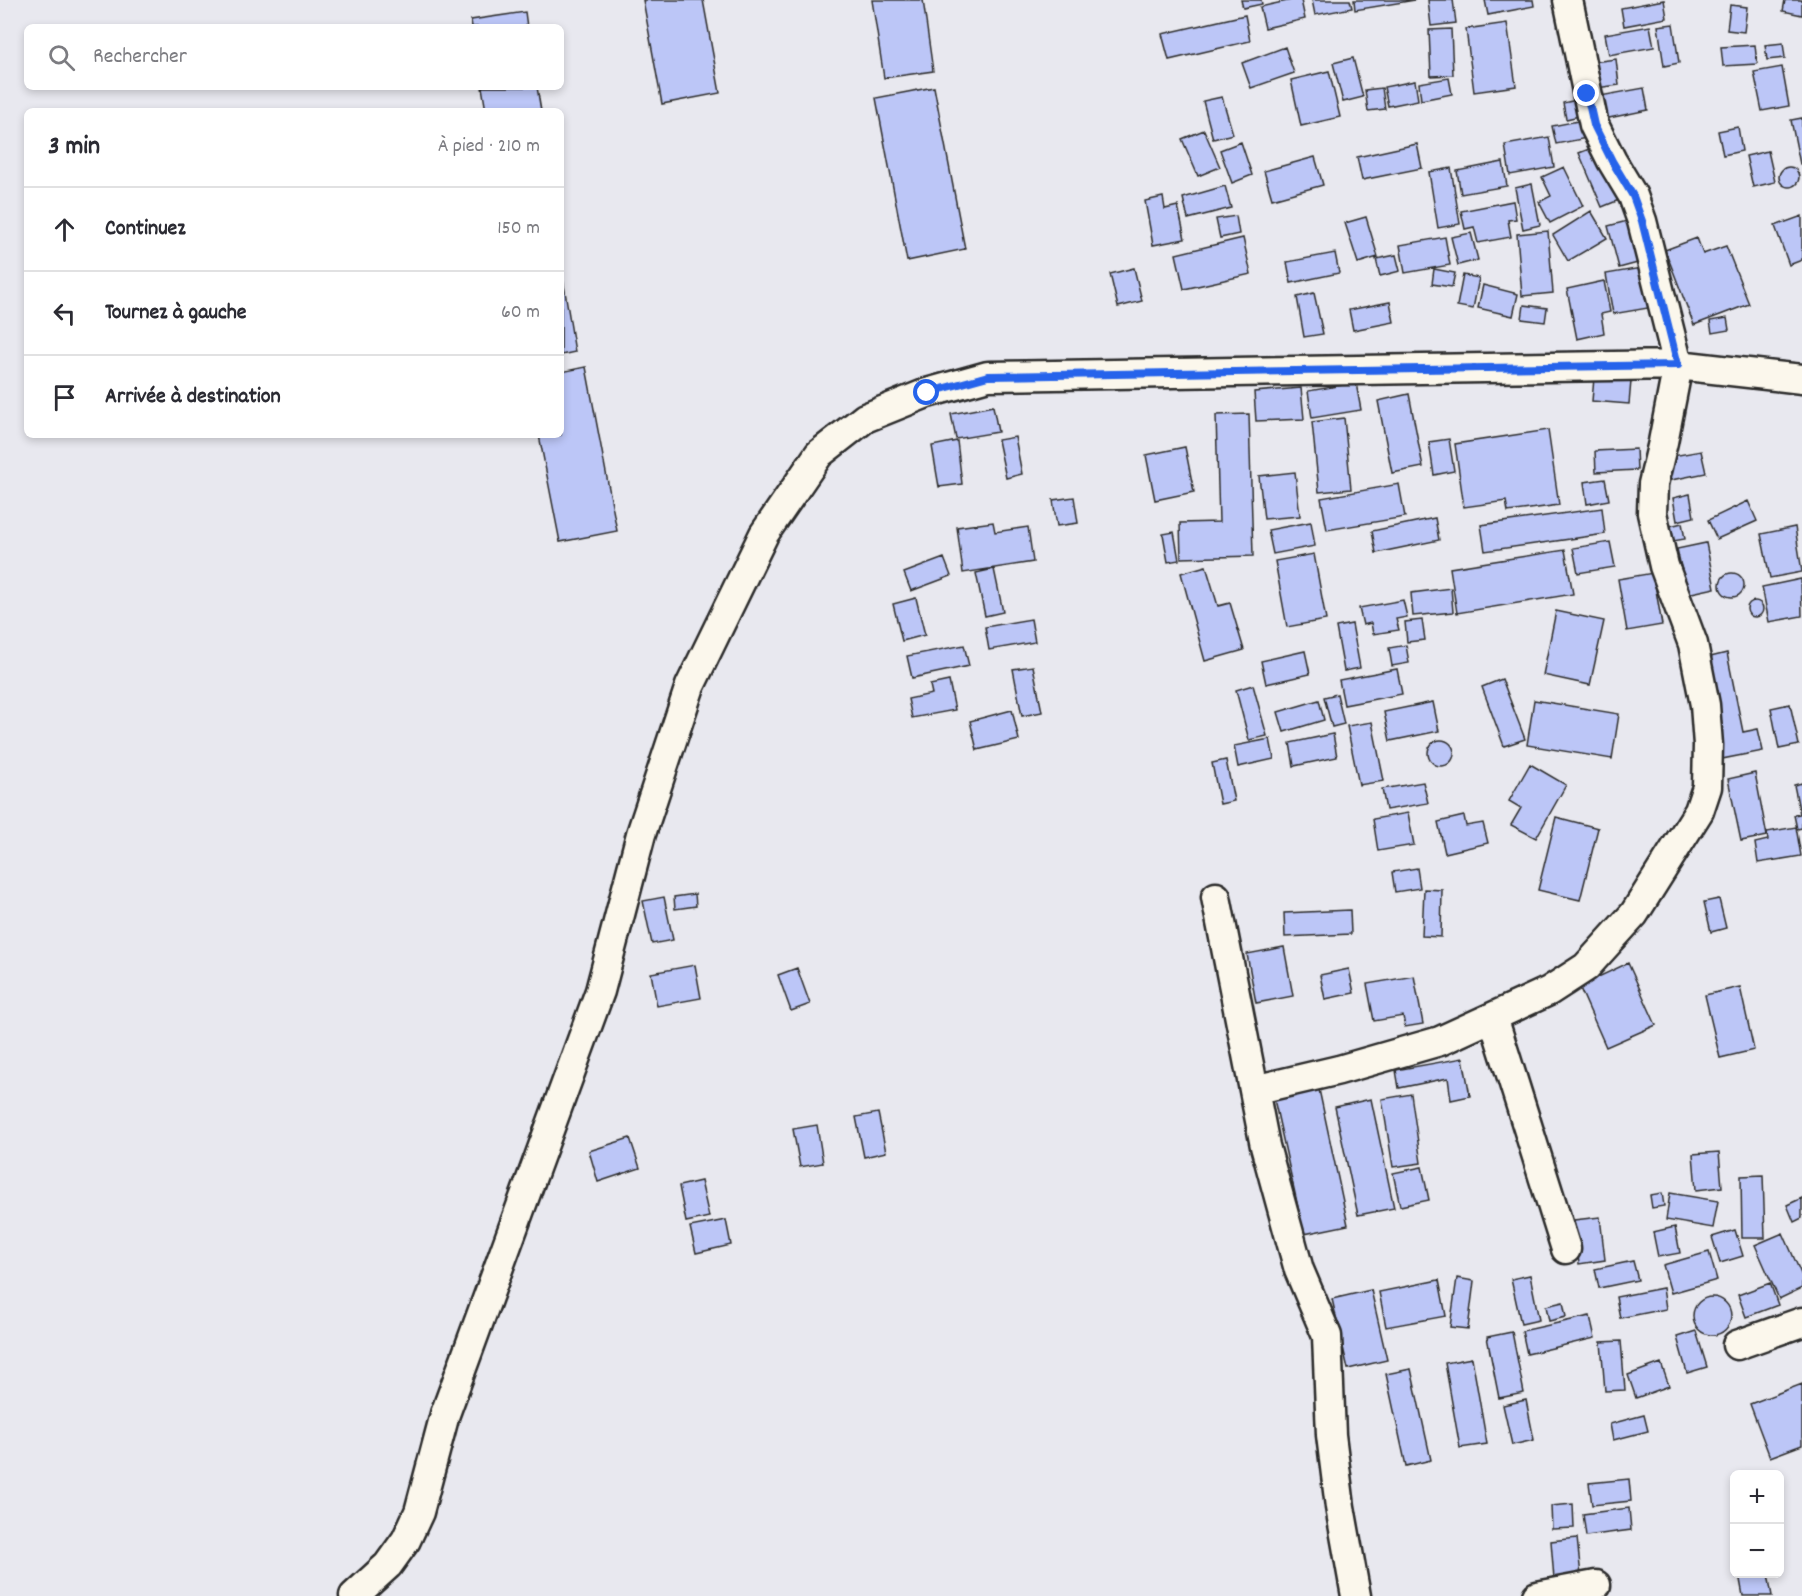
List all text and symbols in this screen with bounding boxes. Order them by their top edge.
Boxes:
search box [24,24,564,90]
icon: search [45,41,78,74]
text: Rechercher [93,42,187,73]
route end [1573,80,1599,106]
text: 3 min [48,129,100,166]
text: À pied · 210 m [438,133,540,161]
icon: ahead [48,213,81,246]
text: Continuez [105,214,186,245]
text: 150 m [497,215,540,243]
icon: left [48,297,81,330]
text: Tournez à gauche [105,298,247,329]
text: 60 m [501,299,540,327]
route start [913,379,939,405]
icon: arrive [48,381,81,414]
text: Arrivée à destination [105,382,281,413]
map controls [1730,1470,1784,1578]
button: + [1730,1470,1784,1524]
button: − [1730,1524,1784,1578]

